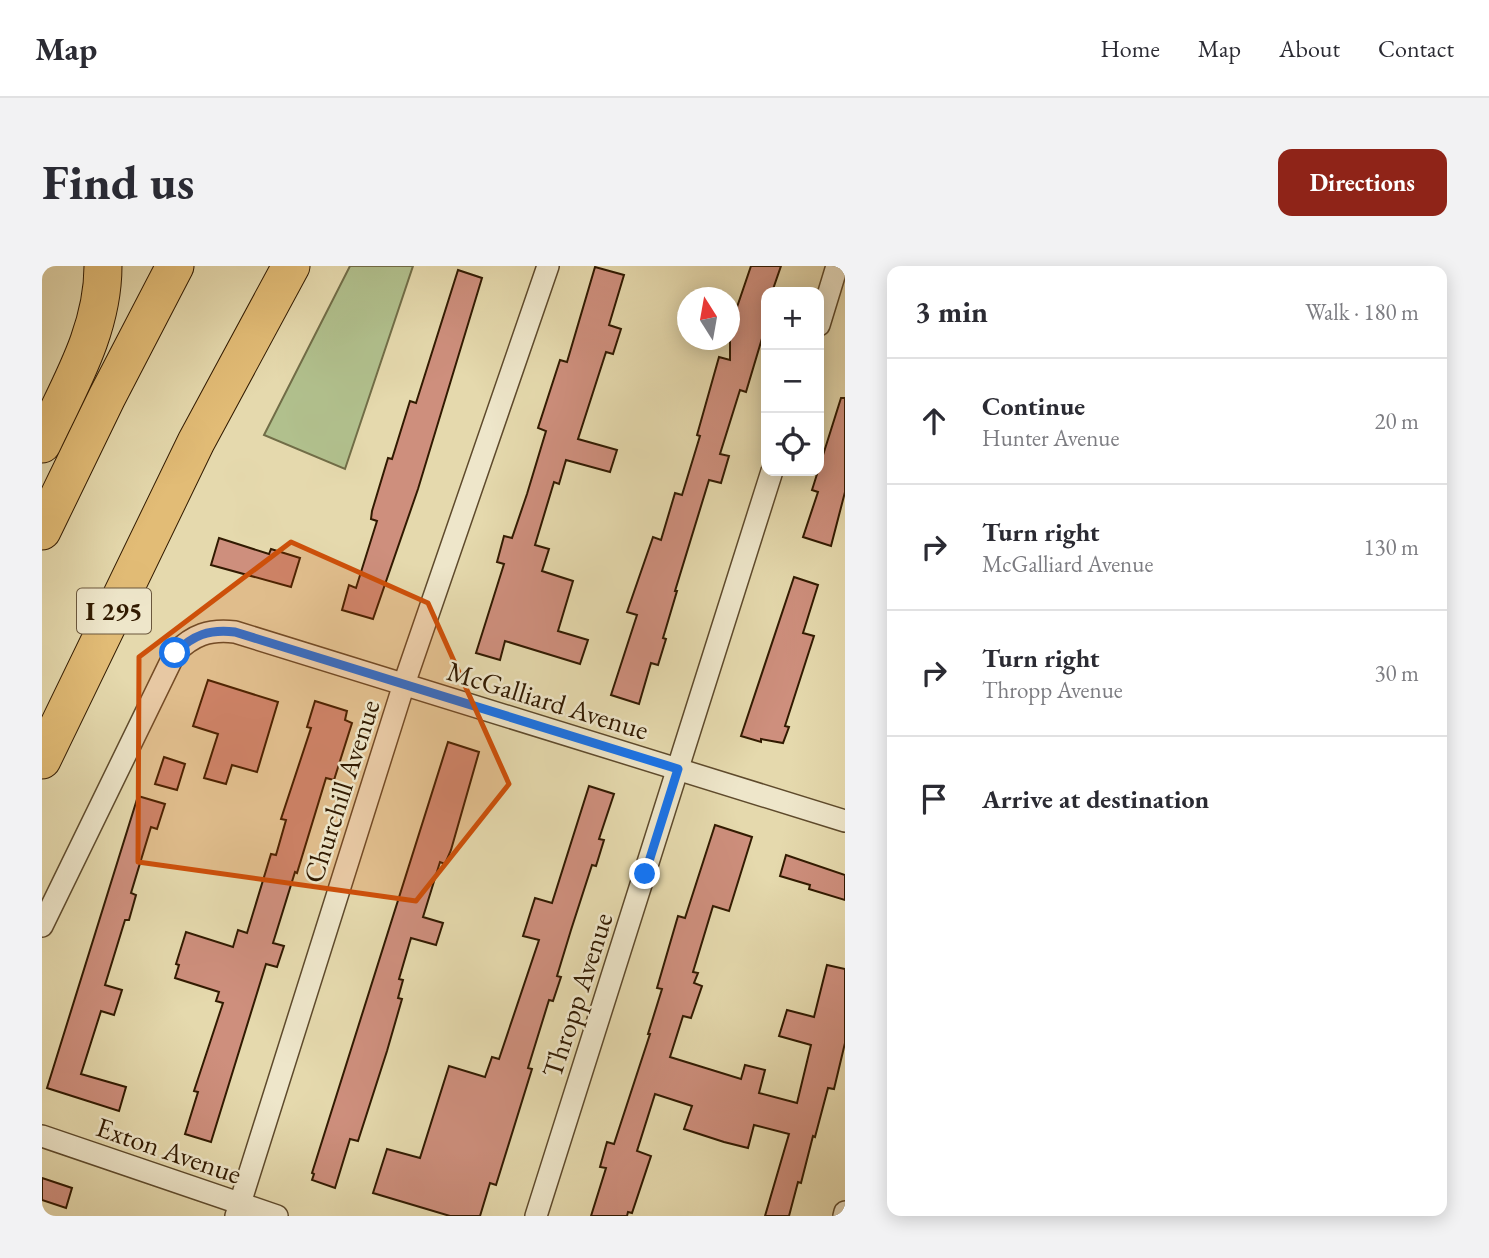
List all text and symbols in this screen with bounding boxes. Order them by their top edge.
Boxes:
text: Map [35,27,97,70]
text: Home [1100,33,1160,64]
text: Map [1198,33,1241,64]
text: About [1279,33,1340,64]
text: Contact [1378,33,1454,64]
button: Directions [1278,149,1447,216]
text: Find us [42,150,194,214]
north arrow [677,287,740,350]
map controls [761,287,824,476]
button: + [761,287,824,350]
text: 3 min [915,292,988,331]
text: Walk · 180 m [1305,297,1419,327]
button: − [761,350,824,413]
text: Continue [982,389,1085,423]
icon: ahead [915,402,953,440]
text: 20 m [1374,406,1419,436]
button: locate [761,413,824,476]
text: Hunter Avenue [982,423,1119,453]
text: Turn right [982,515,1100,549]
icon: right [915,528,953,566]
text: 130 m [1363,532,1419,562]
text: McGalliard Avenue [982,549,1153,579]
road number: I 295 [77,588,151,634]
route start [159,637,190,668]
text: Turn right [982,641,1100,675]
street label: McGalliard Avenue [443,652,653,748]
icon: right [915,654,953,692]
text: 30 m [1374,658,1419,688]
text: Thropp Avenue [982,675,1123,705]
street label: Churchill Avenue [294,695,388,887]
icon: arrive [915,780,953,818]
text: Arrive at destination [982,782,1209,816]
route end [629,858,660,889]
street label: Thropp Avenue [533,908,621,1082]
street label: Exton Avenue [92,1108,246,1192]

